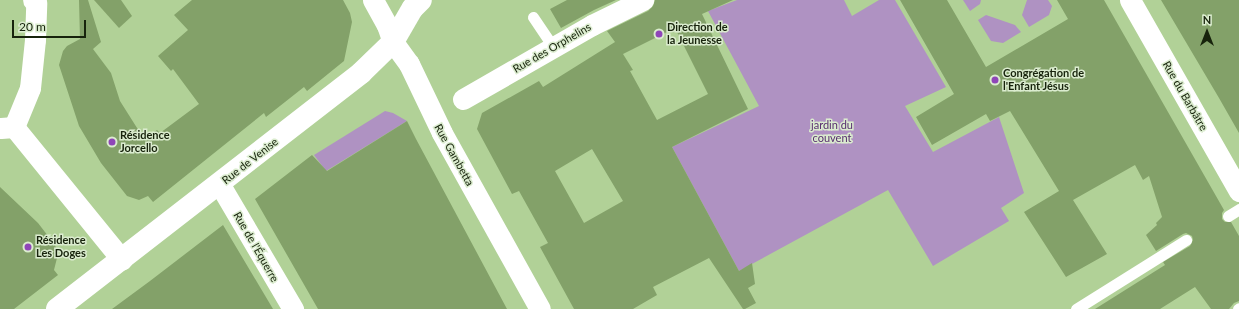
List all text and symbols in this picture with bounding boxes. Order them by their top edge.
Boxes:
scale bar [14,12,88,38]
north arrow [1187,12,1227,52]
text: N [1203,13,1211,26]
text: 20 m [19,19,46,34]
street label: Rue des Orphelins [511,20,593,76]
place label: Direction de la Jeunesse [667,21,728,47]
marker: Direction de la Jeunesse [654,29,664,39]
street label: Rue du Barbâtre [1160,59,1210,133]
place label: Congrégation de l'Enfant Jésus [1003,67,1084,93]
marker: Congrégation de l'Enfant Jésus [990,75,1000,85]
park label: jardin du couvent [811,119,853,145]
street label: Rue Gambetta [432,122,476,188]
place label: Résidence Jorcello [120,129,170,155]
street label: Rue de Venise [219,135,281,187]
marker: Résidence Jorcello [107,137,117,147]
street label: Rue de l'Équerre [231,210,281,284]
place label: Résidence Les Doges [36,234,86,260]
marker: Résidence Les Doges [23,242,33,252]

